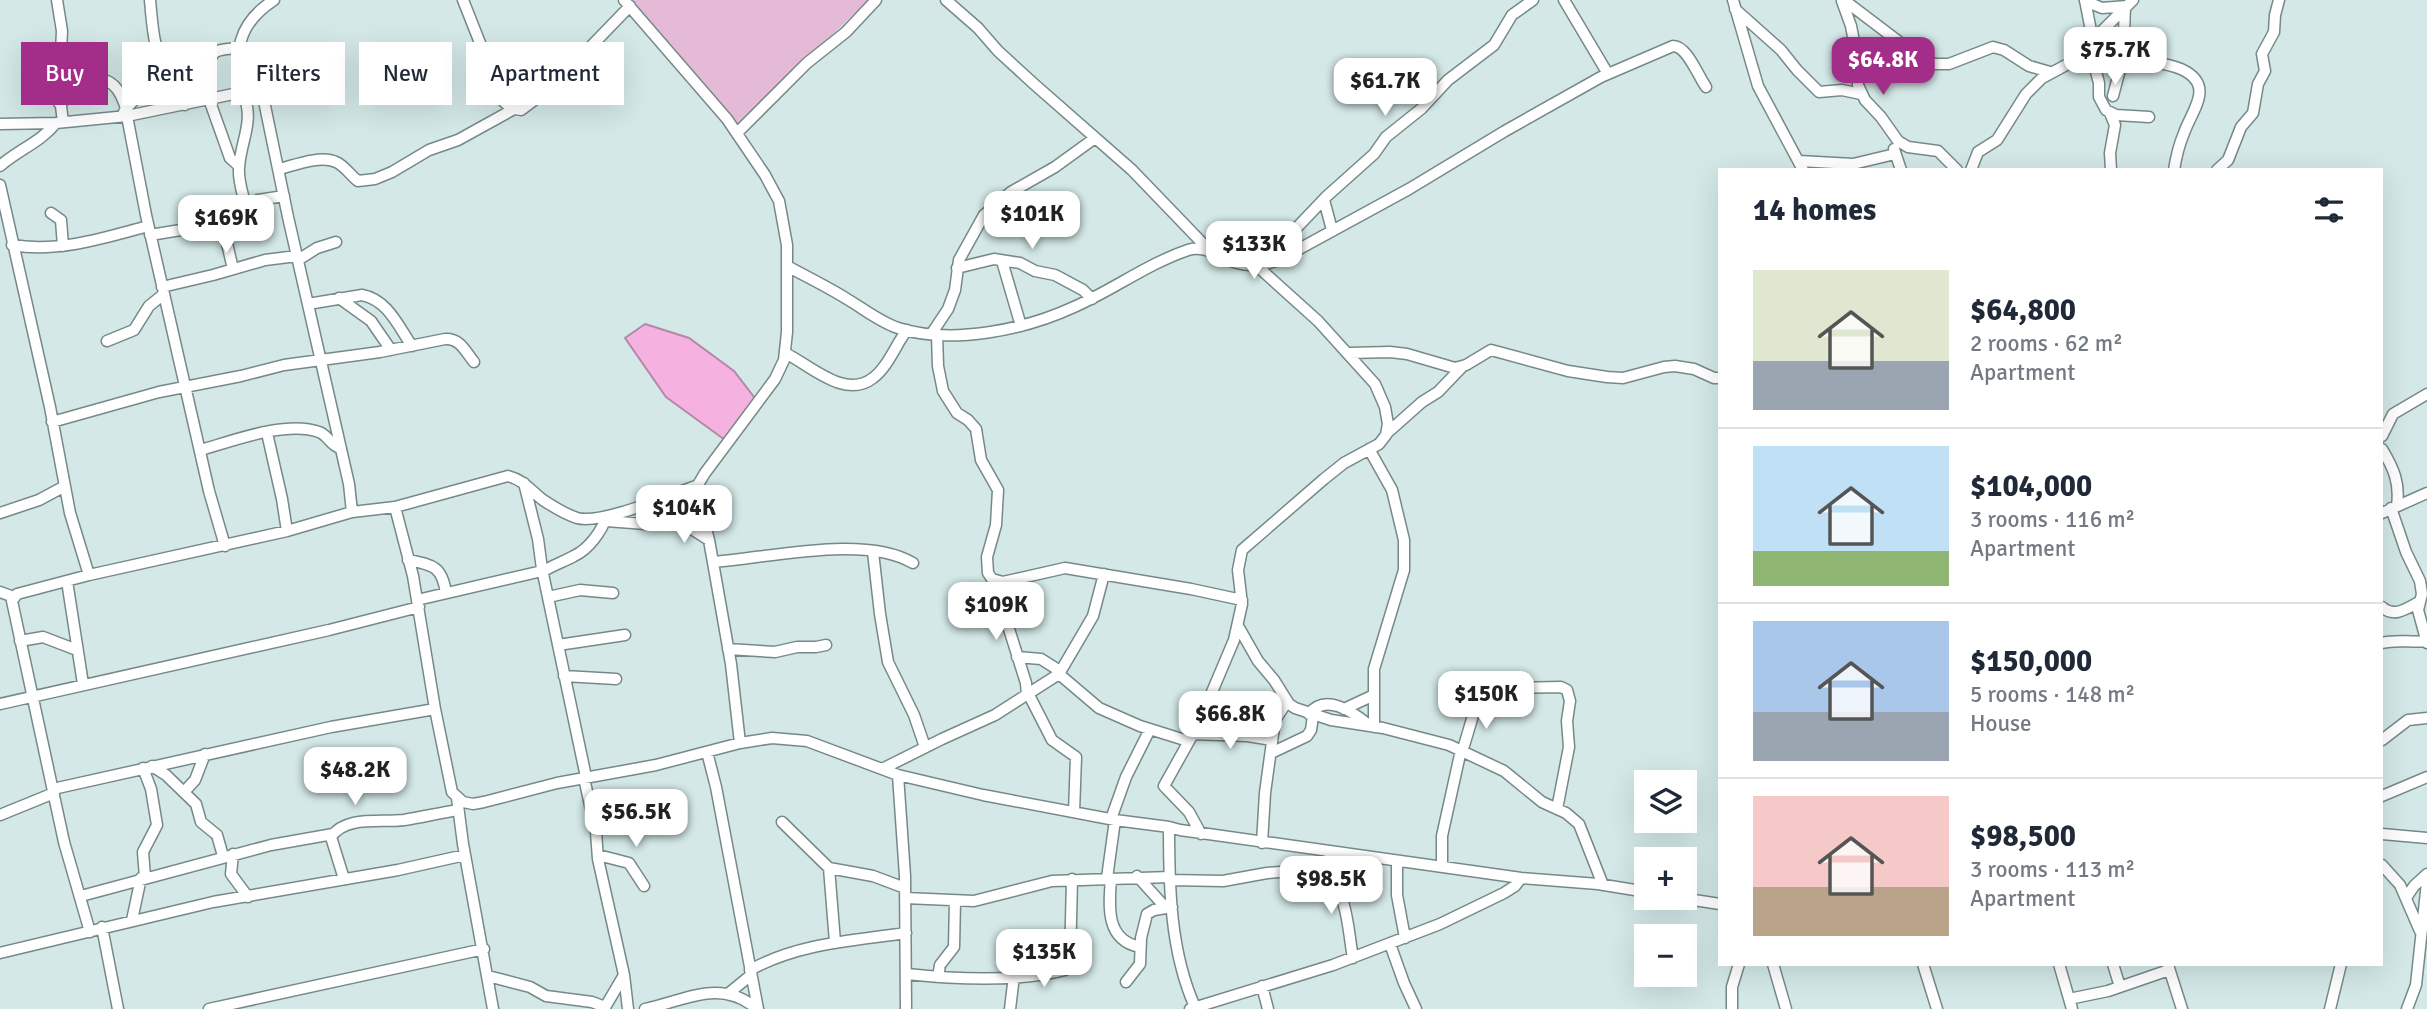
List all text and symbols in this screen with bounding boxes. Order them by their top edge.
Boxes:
pin: $75.7K [2058,28,2172,87]
text: $75.7K [2080,35,2150,64]
pin: $64.8K [1826,38,1940,97]
chip: Buy [21,42,108,105]
chip: Rent [122,42,217,105]
chip: Filters [231,42,345,105]
chip: New [359,42,452,105]
chip: Apartment [466,42,624,105]
text: $64.8K [1848,45,1918,74]
pin: $61.7K [1328,58,1442,118]
text: $61.7K [1350,66,1420,95]
pin: $101K [983,191,1081,251]
icon: filters [2310,191,2348,229]
text: 14 homes [1753,192,1876,229]
pin: $169K [177,196,275,255]
text: $101K [1000,199,1064,228]
text: $169K [194,203,258,232]
pin: $133K [1205,222,1303,281]
text: $133K [1222,229,1286,258]
text: $64,800 [1970,292,2076,329]
icon: home [1809,298,1893,382]
text: 2 rooms · 62 m² [1970,329,2123,358]
text: Apartment [1970,358,2075,387]
text: $104,000 [1970,468,2092,505]
icon: home [1809,474,1893,558]
pin: $104K [635,486,733,545]
text: $104K [652,493,716,522]
text: 3 rooms · 116 m² [1970,505,2135,534]
text: Apartment [1970,534,2075,563]
pin: $109K [947,582,1045,642]
text: $109K [964,590,1028,619]
text: $150,000 [1970,643,2092,680]
icon: home [1809,649,1893,733]
pin: $150K [1437,672,1535,731]
text: $150K [1454,679,1518,708]
text: 5 rooms · 148 m² [1970,680,2135,709]
pin: $66.8K [1173,692,1287,751]
text: $66.8K [1195,699,1265,728]
text: House [1970,709,2032,738]
pin: $48.2K [298,748,412,807]
text: $48.2K [320,755,390,784]
map controls [1634,770,1697,987]
button: layers [1634,770,1697,833]
pin: $56.5K [579,790,693,849]
text: $56.5K [601,797,671,826]
text: $98,500 [1970,818,2076,855]
icon: home [1809,824,1893,908]
button: + [1634,847,1697,910]
text: 3 rooms · 113 m² [1970,855,2135,884]
pin: $98.5K [1274,856,1388,916]
text: $98.5K [1296,864,1366,893]
text: Apartment [1970,884,2075,913]
button: − [1634,924,1697,987]
pin: $135K [995,930,1093,989]
text: $135K [1012,937,1076,966]

